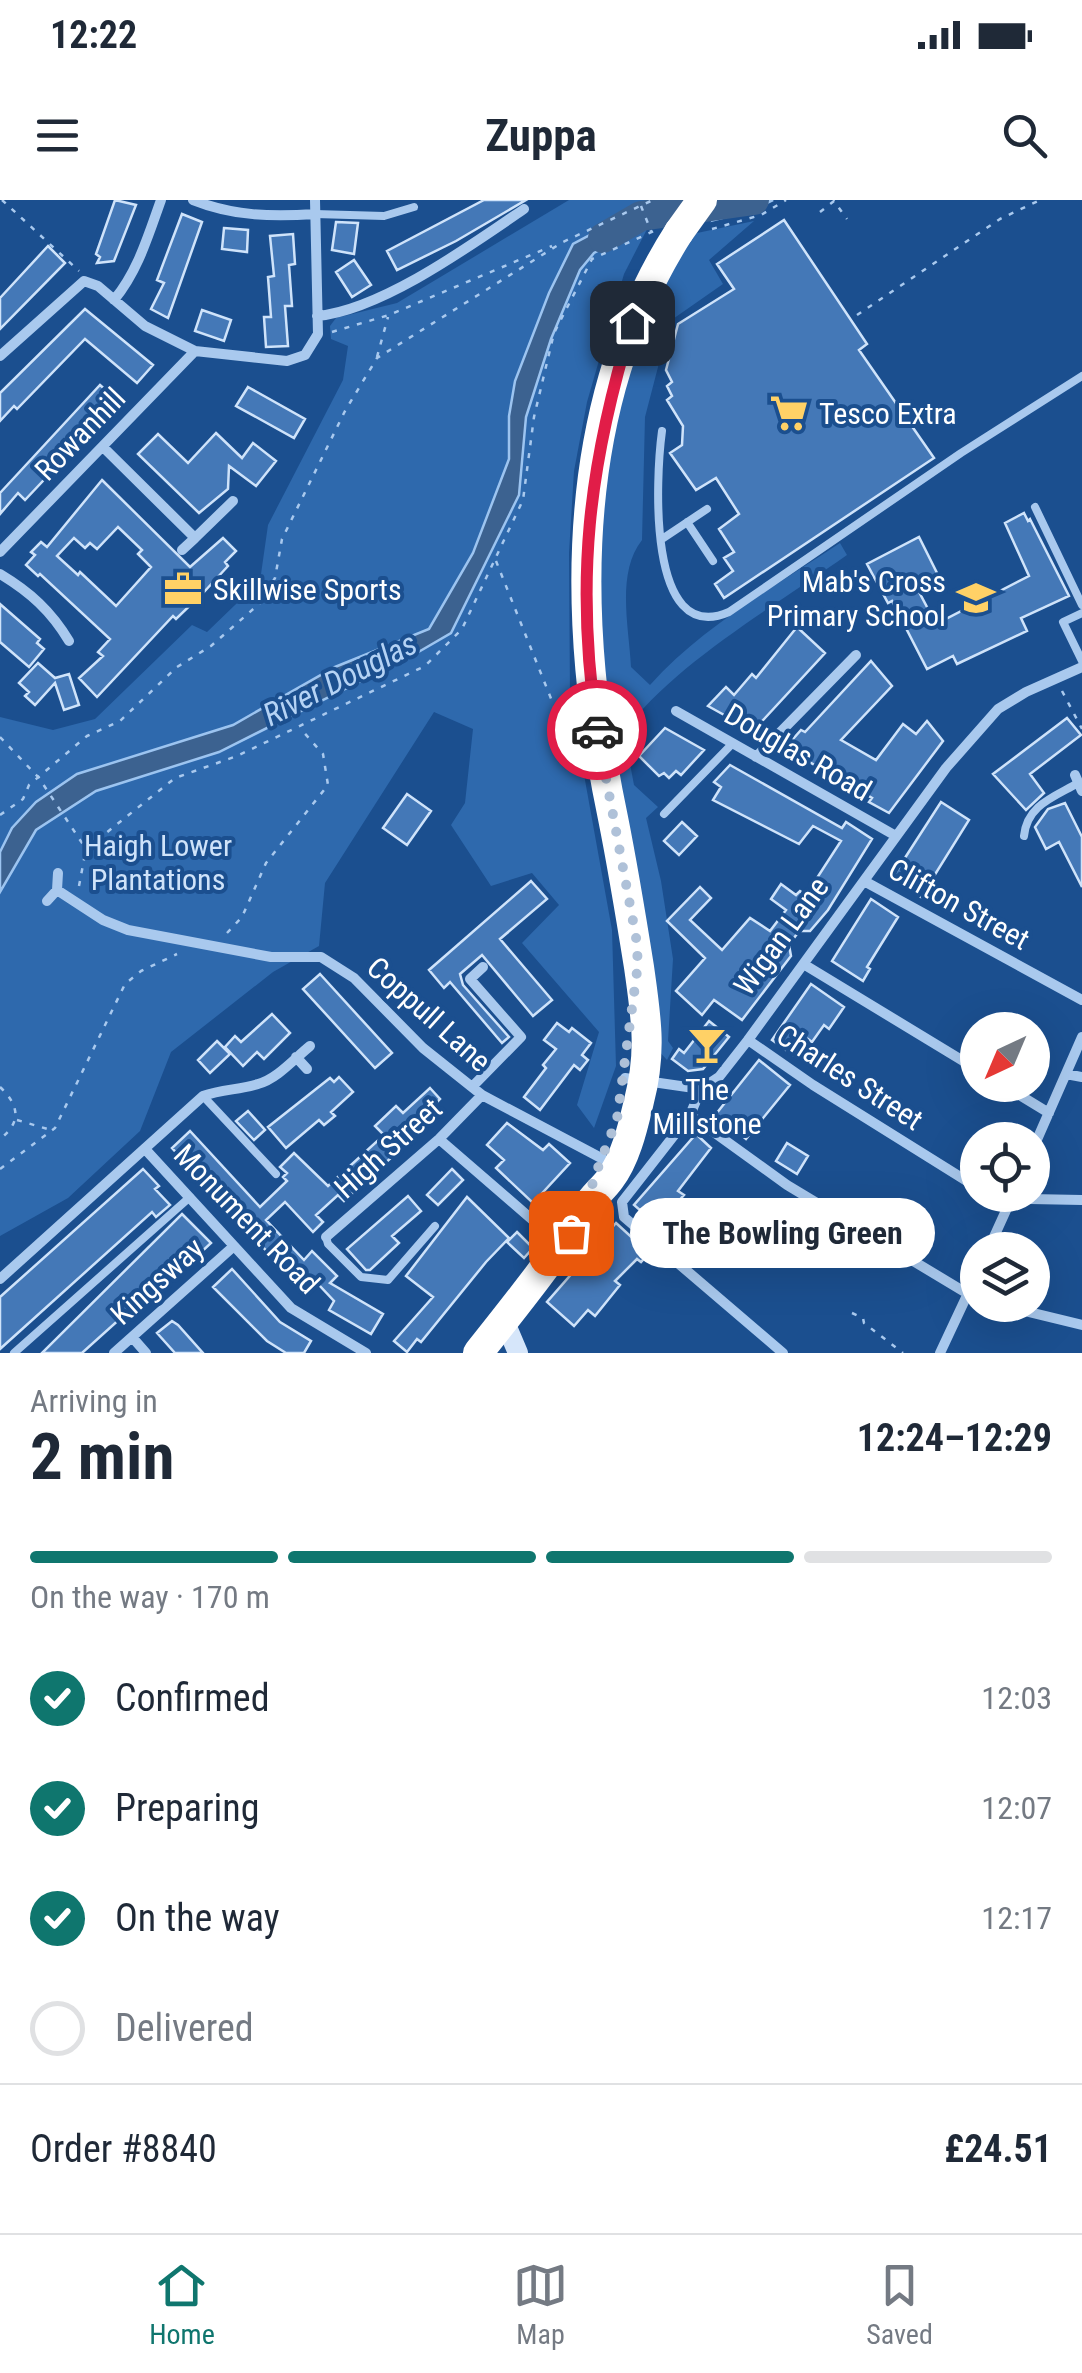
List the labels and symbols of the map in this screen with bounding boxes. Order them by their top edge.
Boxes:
pin [590,281,675,366]
street label: Rowanhill [28,381,132,487]
supermarket icon: Tesco Extra [768,392,810,434]
place label: Tesco Extra [819,396,957,431]
place label: Mab's Cross Primary School [767,564,946,633]
office icon: Skillwise Sports [162,568,204,610]
place label: Skillwise Sports [213,572,402,607]
school or university icon: Mab's Cross Primary School [955,577,997,619]
water label: River Douglas [257,624,423,734]
courier [547,680,647,780]
street label: Douglas Road [718,696,878,808]
park label: Haigh Lower Plantations [84,828,232,897]
street label: Clifton Street [882,851,1036,957]
street label: Wigan Lane [726,870,836,1002]
street label: Coppull Lane [360,949,498,1079]
north arrow [960,1012,1050,1102]
street label: Charles Street [771,1017,929,1137]
bar icon: The Millstone [686,1024,728,1066]
place label: The Millstone [652,1072,762,1141]
street label: High Street [327,1091,449,1205]
street label: Monument Road [167,1137,327,1301]
pin [529,1191,614,1276]
callout: The Bowling Green [631,1198,936,1268]
street label: Kingsway [104,1230,210,1332]

